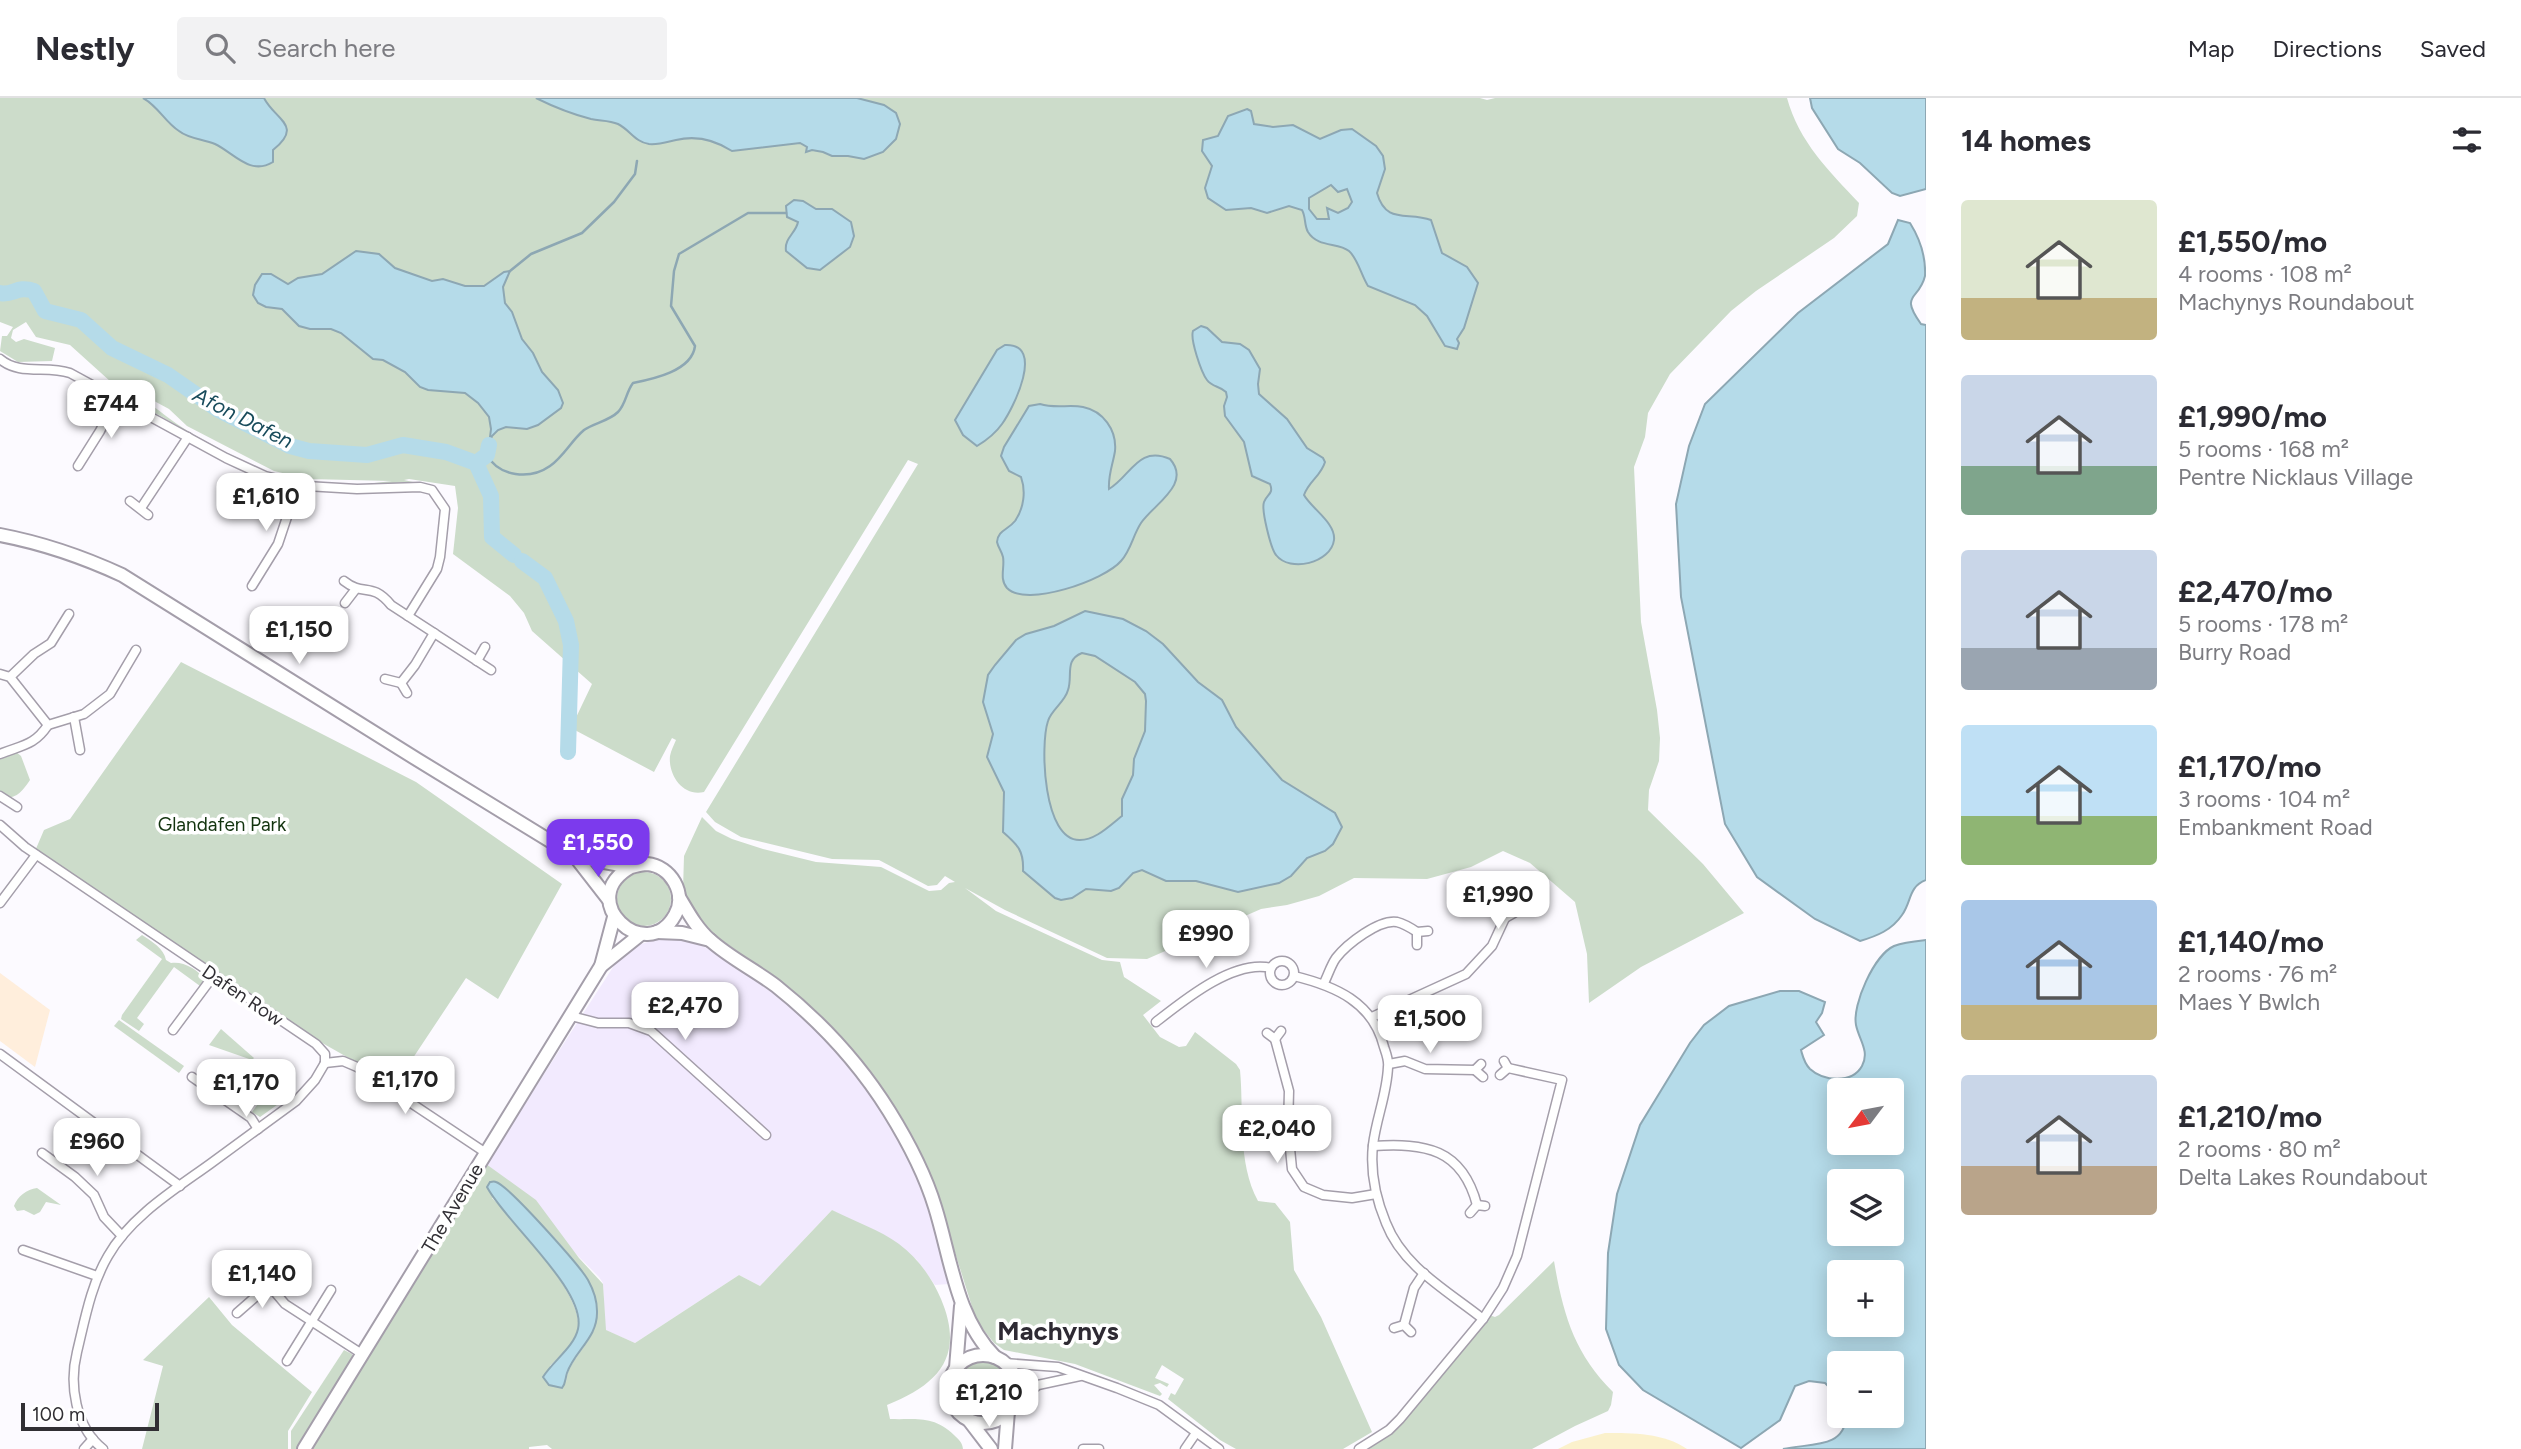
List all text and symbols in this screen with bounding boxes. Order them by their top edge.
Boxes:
search box [177,17,667,80]
text: Nestly [35,29,135,68]
icon: search [201,29,239,67]
text: Search here [257,32,395,64]
text: Map [2188,34,2234,63]
text: Directions [2272,34,2382,63]
text: Saved [2420,34,2486,63]
icon: filters [2448,121,2486,159]
text: 14 homes [1961,122,2091,159]
text: £1,550/mo [2178,223,2327,260]
icon: home [2017,228,2101,312]
text: 4 rooms · 108 m² [2178,260,2352,288]
text: Machynys Roundabout [2178,288,2415,316]
pin: £744 [70,380,152,440]
water label: Afon Dafen [188,381,298,453]
text: £744 [83,389,139,417]
text: £1,990/mo [2178,398,2327,435]
icon: home [2017,403,2101,487]
text: 5 rooms · 168 m² [2178,435,2349,463]
text: Pentre Nicklaus Village [2178,463,2413,491]
pin: £1,610 [209,474,323,533]
text: £1,610 [232,482,300,510]
text: £2,470/mo [2178,573,2333,610]
icon: home [2017,578,2101,662]
pin: £1,150 [242,606,356,666]
text: 5 rooms · 178 m² [2178,610,2348,638]
text: £1,150 [265,615,333,643]
text: Burry Road [2178,638,2291,666]
text: £1,170/mo [2178,748,2322,785]
icon: home [2017,753,2101,837]
text: 3 rooms · 104 m² [2178,785,2350,813]
park label: Glandafen Park [158,813,287,836]
text: Embankment Road [2178,813,2373,841]
pin: £1,550 [541,820,655,879]
text: £1,550 [563,828,633,856]
pin: £1,990 [1441,872,1555,931]
text: £1,990 [1463,880,1533,908]
pin: £990 [1165,910,1247,970]
text: £990 [1178,919,1234,947]
text: £1,140/mo [2178,923,2324,960]
icon: home [2017,928,2101,1012]
street label: Dafen Row [198,960,288,1031]
text: 2 rooms · 76 m² [2178,960,2337,988]
pin: £2,470 [628,982,742,1042]
text: Maes Y Bwlch [2178,988,2320,1016]
text: £2,470 [647,991,723,1019]
pin: £1,500 [1373,996,1487,1055]
text: £1,500 [1394,1004,1466,1032]
pin: £1,170 [348,1056,462,1116]
pin: £1,170 [189,1060,303,1119]
text: £1,170 [372,1065,438,1093]
text: £1,170 [213,1068,279,1096]
north arrow [1827,1078,1904,1155]
map controls [1827,1078,1904,1428]
text: £1,210/mo [2178,1098,2322,1135]
icon: home [2017,1103,2101,1187]
pin: £2,040 [1220,1105,1334,1165]
text: £2,040 [1238,1114,1316,1142]
pin: £960 [56,1118,138,1178]
text: £960 [69,1127,125,1155]
text: 2 rooms · 80 m² [2178,1135,2341,1163]
street label: The Avenue [417,1159,488,1257]
text: Delta Lakes Roundabout [2178,1163,2428,1191]
button: layers [1827,1169,1904,1246]
pin: £1,140 [205,1250,319,1310]
text: £1,140 [228,1259,296,1287]
button: + [1827,1260,1904,1337]
district label: Machynys [997,1315,1119,1347]
button: − [1827,1351,1904,1428]
pin: £1,210 [932,1370,1046,1429]
text: £1,210 [955,1378,1023,1406]
scale bar [21,1400,159,1432]
text: 100 m [32,1403,85,1426]

